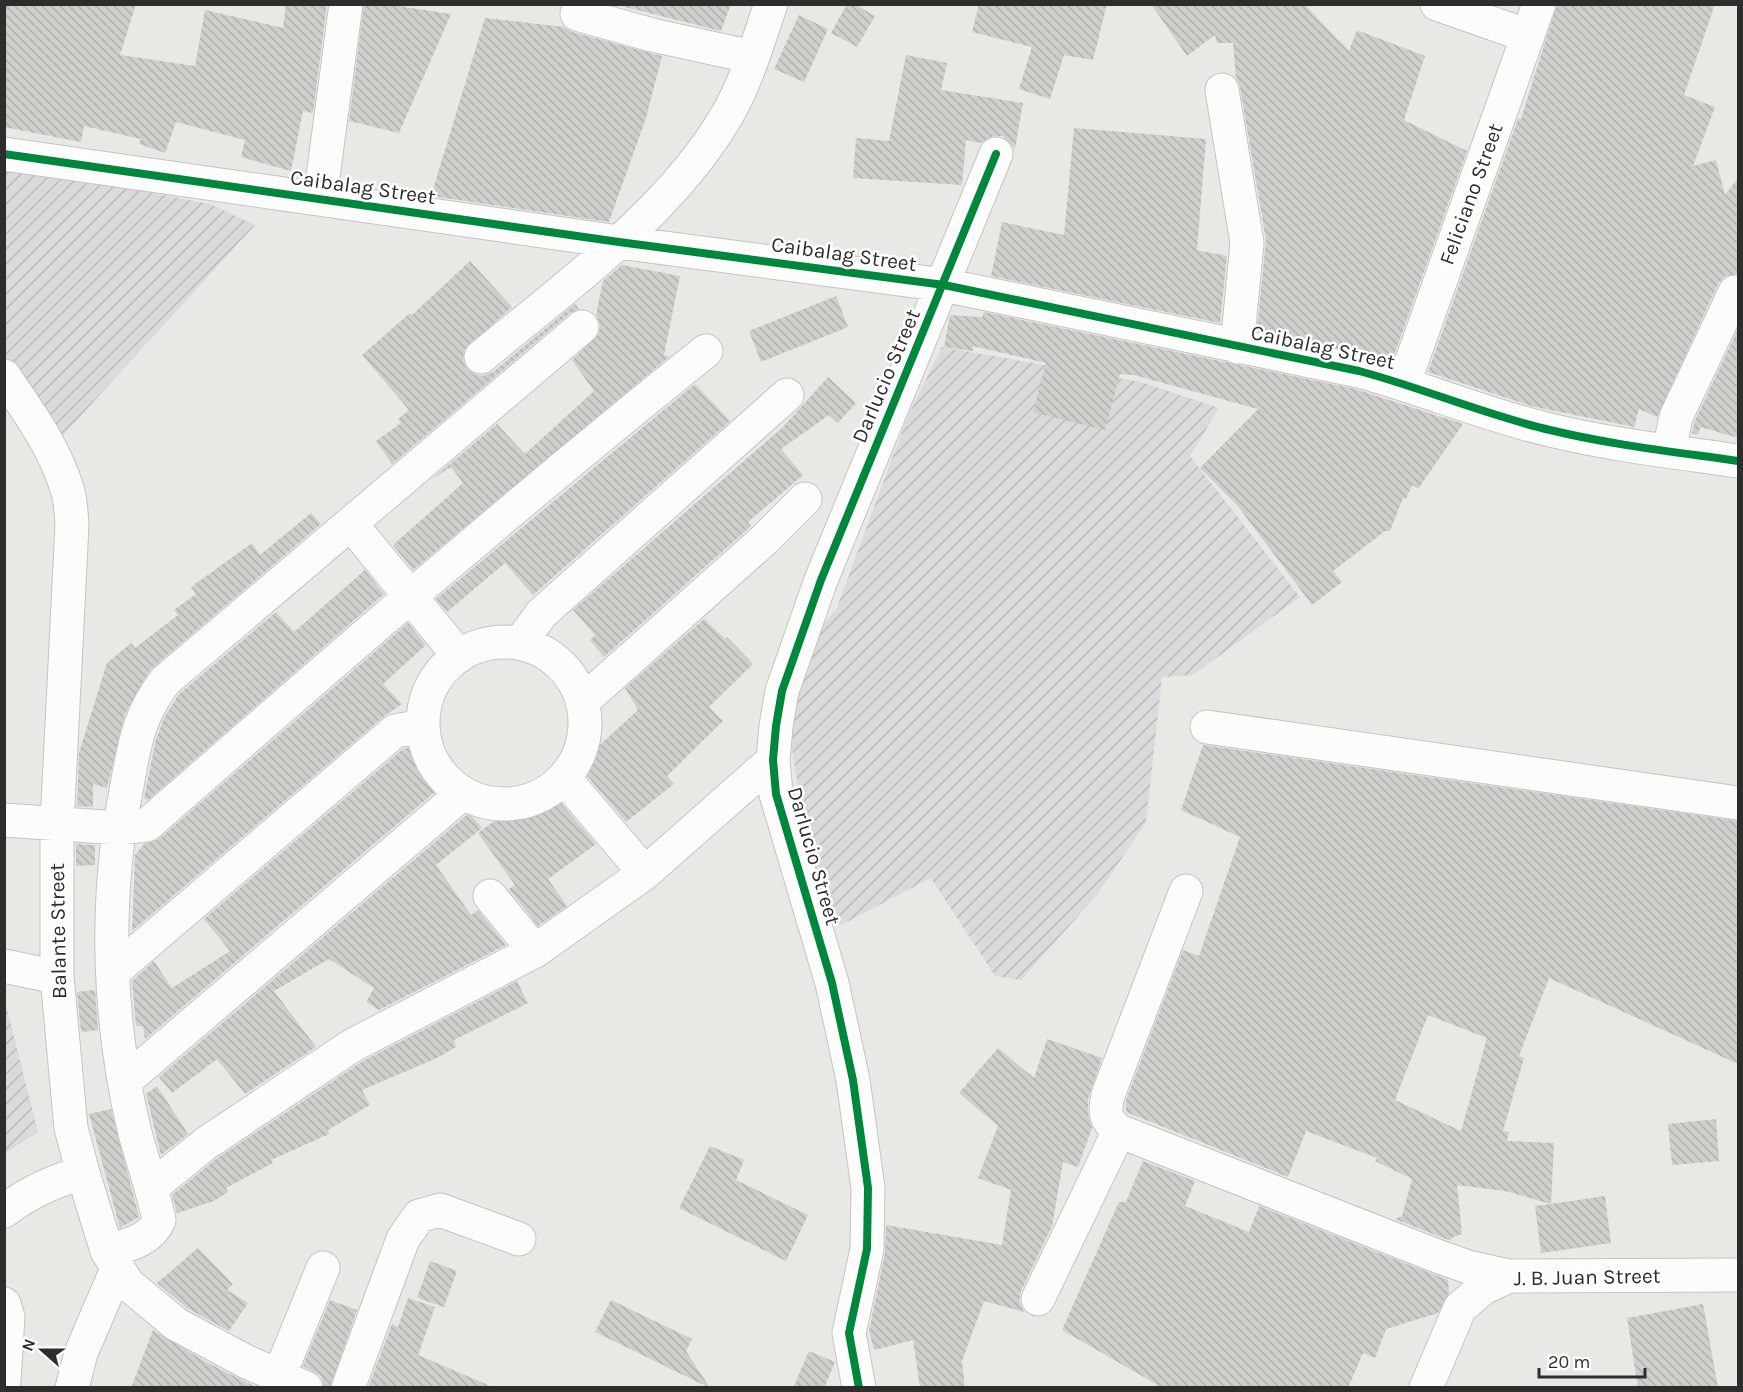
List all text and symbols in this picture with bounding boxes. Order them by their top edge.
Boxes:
street label: Feliciano Street [1434,120,1508,268]
street label: Caibalag Street [289,165,437,209]
street label: Caibalag Street [770,232,918,276]
street label: Darlucio Street [847,305,925,446]
street label: Caibalag Street [1249,320,1397,374]
street label: Darlucio Street [783,784,845,928]
street label: Balante Street [45,863,71,999]
street label: J. B. Juan Street [1513,1264,1661,1290]
north arrow [12,1320,72,1380]
text: N [18,1336,39,1354]
scale bar [1539,1341,1646,1379]
text: 20 m [1548,1351,1590,1373]

